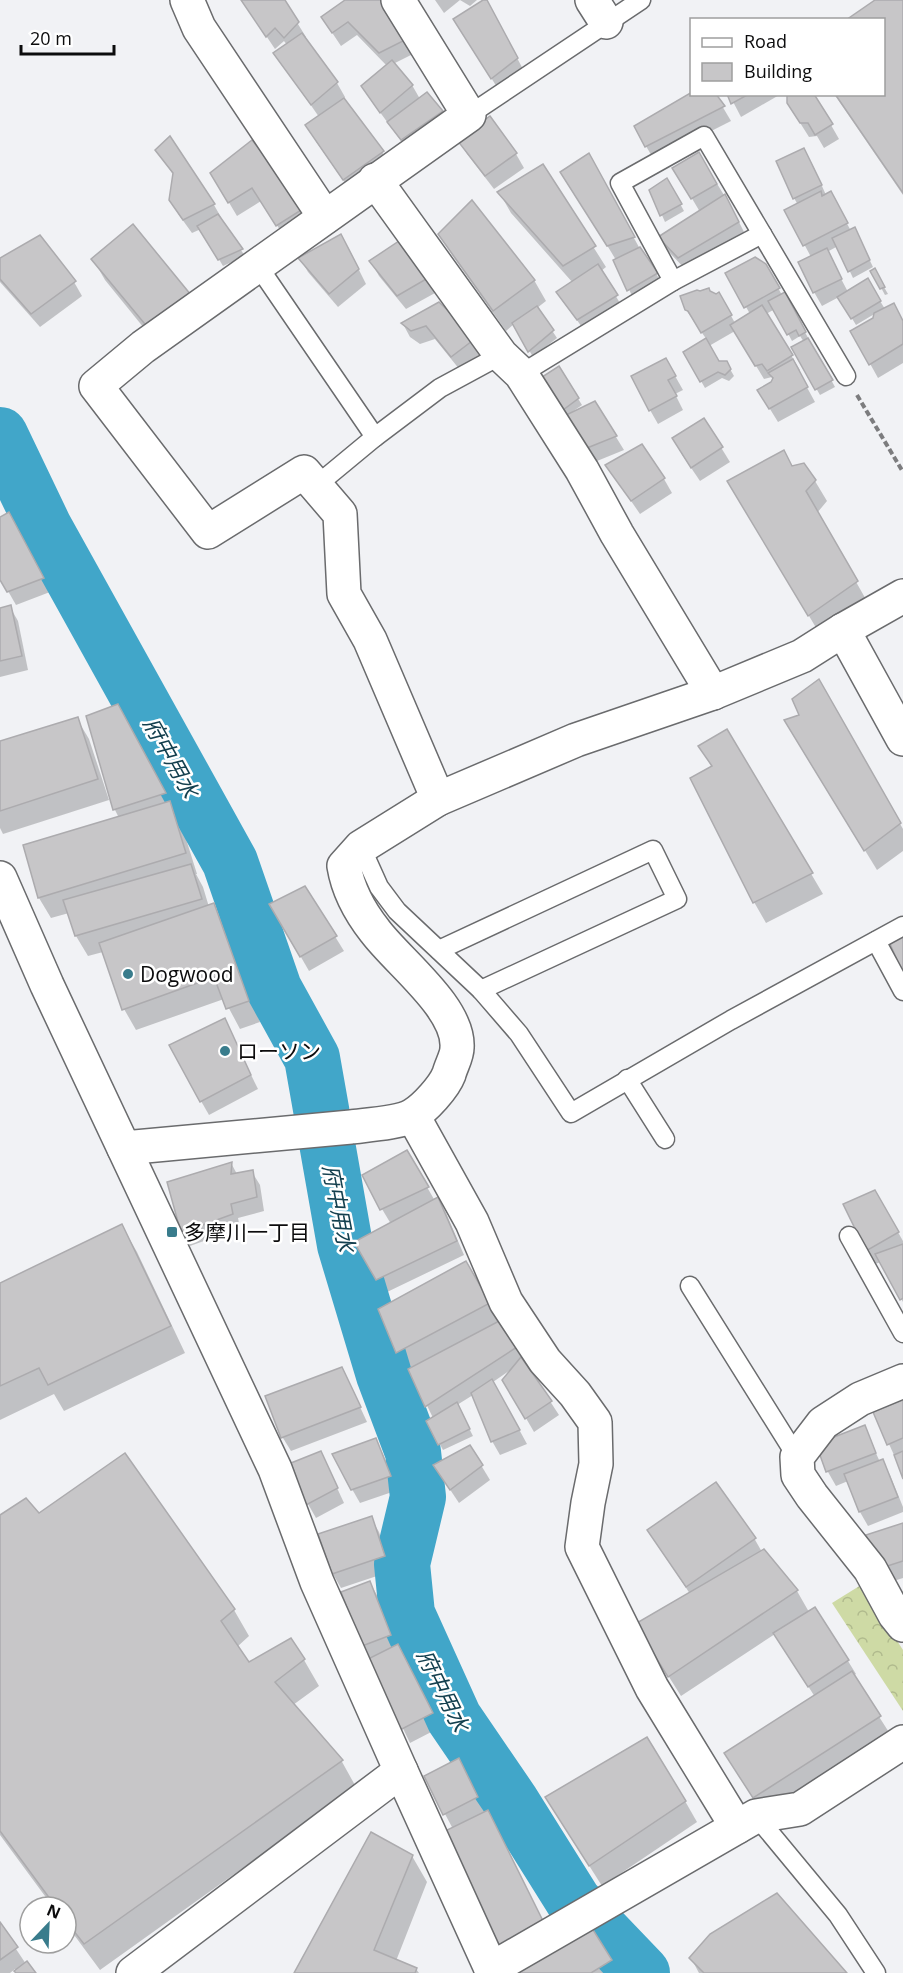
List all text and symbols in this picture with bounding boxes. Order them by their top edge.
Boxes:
scale bar [21,18,114,56]
legend [690,18,885,96]
text: 20 m [30,26,72,50]
text: Road [744,29,787,53]
text: Building [744,59,812,83]
water label: 府中用水 [138,711,207,804]
place label: Dogwood [140,960,234,988]
marker: Dogwood [121,967,135,981]
place label: ローソン [237,1037,321,1065]
marker: ローソン [218,1044,232,1058]
water label: 府中用水 [317,1162,364,1256]
place label: 多摩川一丁目 [184,1218,310,1246]
marker: 多摩川一丁目 [165,1225,179,1239]
water label: 府中用水 [411,1644,478,1738]
north arrow [18,1895,78,1955]
text: N [44,1899,64,1924]

